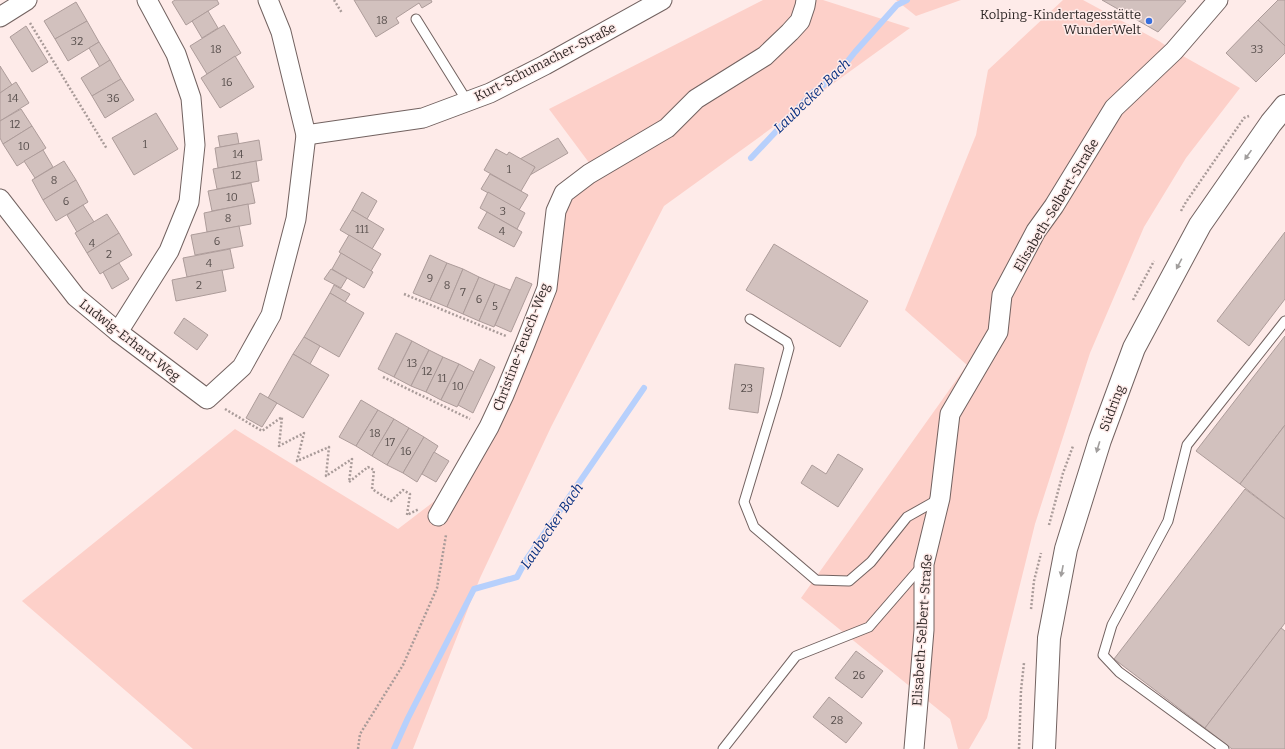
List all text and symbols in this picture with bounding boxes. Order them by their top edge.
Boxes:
place label: Kolping-Kindertagesstätte WunderWelt [980,7,1141,37]
house number: 18 [376,14,388,27]
marker: Kolping-Kindertagesstätte WunderWelt [1144,16,1154,26]
street label: Kurt-Schumacher-Straße [472,20,618,104]
house number: 32 [71,35,83,48]
house number: 18 [210,43,222,56]
house number: 33 [1251,43,1263,56]
water label: Laubecker Bach [770,55,854,137]
house number: 16 [222,76,232,89]
house number: 14 [8,92,19,105]
house number: 36 [107,92,119,105]
house number: 12 [10,118,20,131]
street label: Elisabeth-Selbert-Straße [1010,136,1102,274]
house number: 1 [143,138,148,151]
house number: 10 [18,140,30,153]
house number: 14 [233,148,244,161]
one-way arrow [1244,149,1253,160]
house number: 1 [507,163,512,176]
house number: 12 [231,169,241,182]
house number: 8 [51,174,57,187]
house number: 10 [226,191,238,204]
house number: 6 [63,195,69,208]
house number: 3 [500,205,506,218]
house number: 8 [225,212,231,225]
house number: 111 [355,223,369,236]
house number: 4 [499,225,506,238]
house number: 6 [214,235,220,248]
house number: 4 [89,237,96,250]
house number: 2 [106,248,112,261]
house number: 4 [206,257,213,270]
one-way arrow [1176,259,1182,270]
house number: 9 [427,272,433,285]
house number: 2 [196,279,202,292]
house number: 8 [444,279,450,292]
street label: Christine-Teusch-Weg [490,281,552,413]
house number: 7 [460,286,466,299]
house number: 6 [476,293,482,306]
street label: Ludwig-Erhard-Weg [77,296,183,384]
house number: 5 [492,300,498,313]
house number: 13 [407,357,417,370]
house number: 12 [422,365,432,378]
house number: 11 [438,372,447,385]
house number: 10 [452,380,464,393]
house number: 23 [741,382,753,395]
street label: Südring [1096,383,1128,433]
house number: 18 [369,427,381,440]
house number: 17 [385,436,395,449]
one-way arrow [1095,441,1101,453]
house number: 16 [401,445,411,458]
water label: Laubecker Bach [517,480,587,572]
street label: Elisabeth-Selbert-Straße [909,554,935,706]
one-way arrow [1058,565,1064,577]
house number: 26 [853,669,865,682]
house number: 28 [831,714,843,727]

